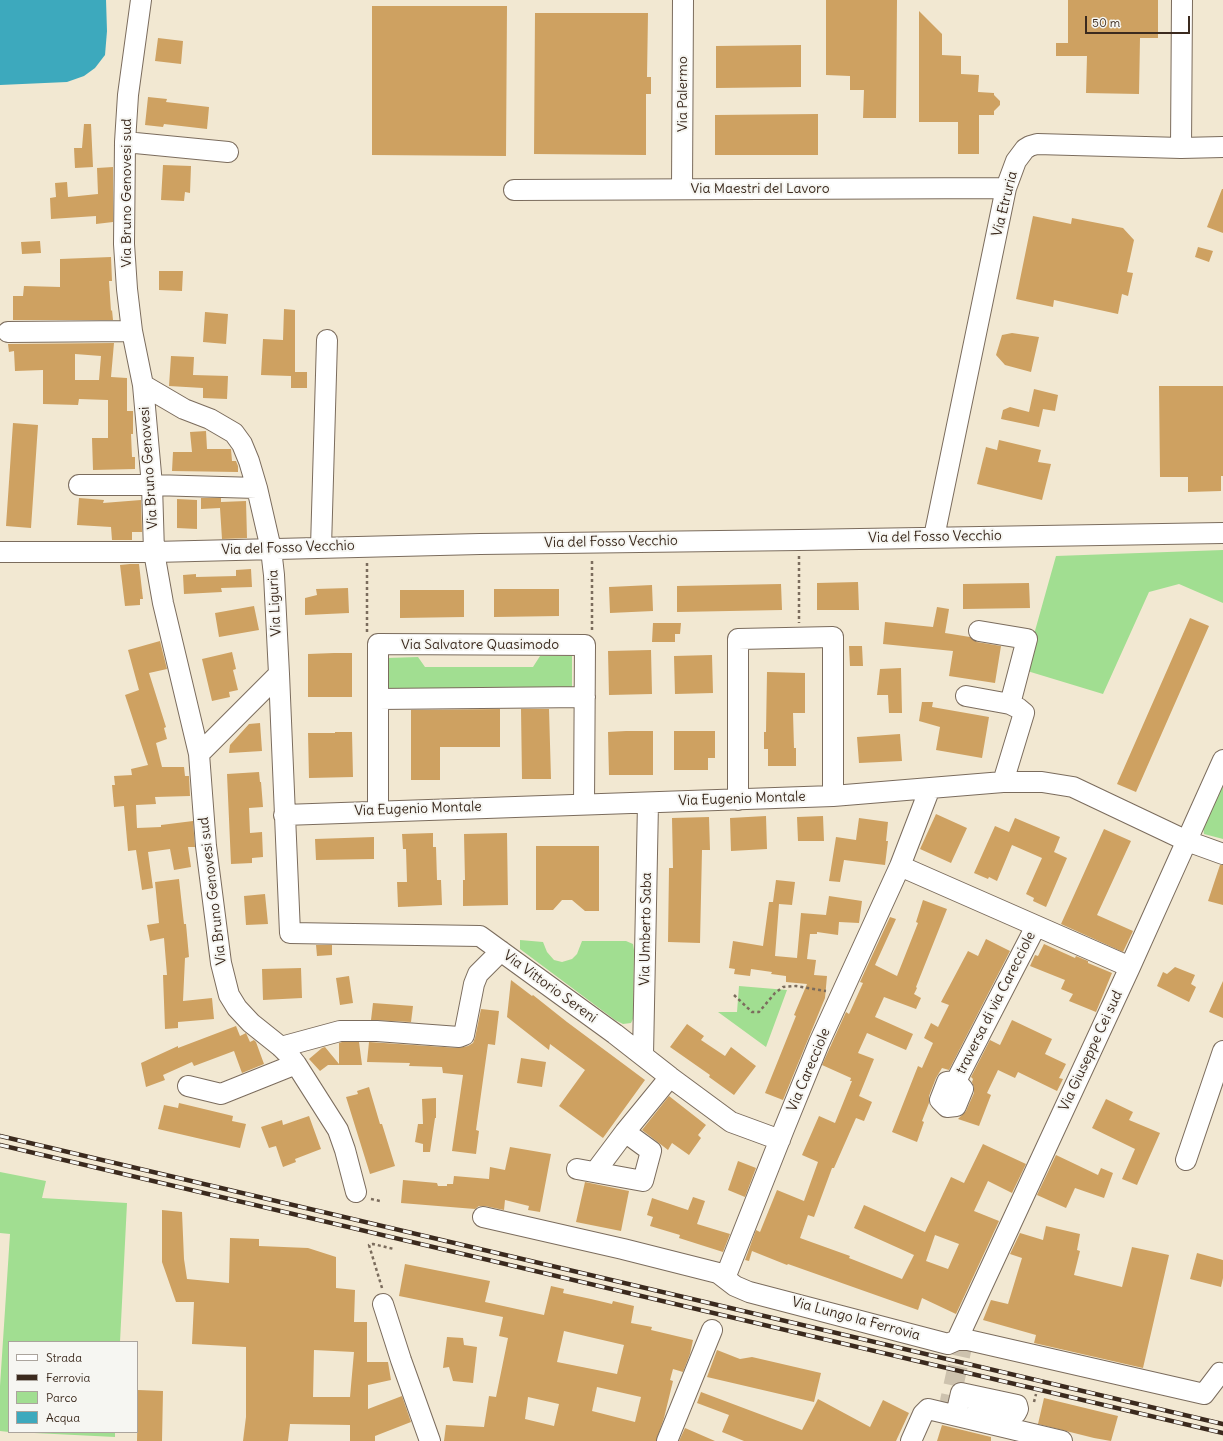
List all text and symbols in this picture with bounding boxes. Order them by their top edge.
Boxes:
scale bar [1087,8,1192,34]
text: 50 m [1092,15,1120,30]
street label: Via Palermo [675,56,691,132]
street label: Via Bruno Genovesi sud [119,118,135,268]
street label: Via Etruria [989,170,1021,238]
street label: Via Maestri del Lavoro [690,181,830,197]
street label: Via Bruno Genovesi [136,406,162,530]
street label: Via del Fosso Vecchio [868,527,1002,547]
street label: Via del Fosso Vecchio [544,532,678,552]
street label: Via del Fosso Vecchio [221,537,355,559]
street label: Via Liguria [265,569,285,637]
street label: Via Salvatore Quasimodo [401,637,559,653]
street label: Via Eugenio Montale [678,788,806,810]
street label: Via Eugenio Montale [354,798,482,820]
street label: Via Bruno Genovesi sud [196,816,230,966]
street label: Via Umberto Saba [637,872,655,986]
street label: traversa di via Carecciole [953,929,1039,1077]
street label: Via Vittorio Sereni [500,947,600,1027]
street label: Via Giuseppe Cei sud [1056,988,1126,1114]
street label: Via Carecciole [784,1026,834,1114]
street label: Via Lungo la Ferrovia [790,1294,922,1344]
legend [8,1341,138,1433]
text: Strada [46,1350,82,1365]
text: Ferrovia [46,1370,90,1385]
text: Parco [46,1390,77,1405]
text: Acqua [46,1410,80,1425]

